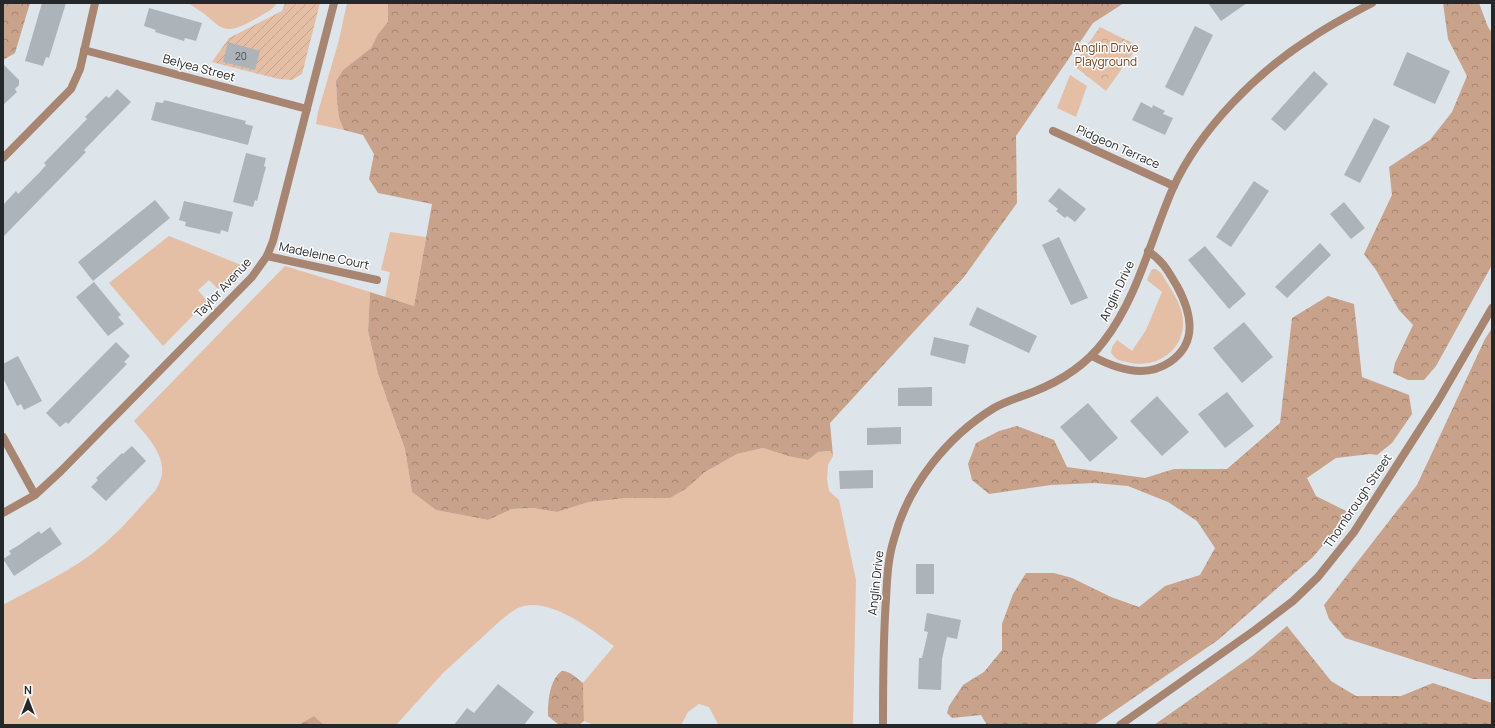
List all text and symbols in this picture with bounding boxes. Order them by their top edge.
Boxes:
park label: Anglin Drive Playground [1073,39,1139,70]
house number: 20 [235,49,247,63]
street label: Belyea Street [161,50,237,85]
street label: Pidgeon Terrace [1074,121,1163,173]
street label: Madeleine Court [277,238,371,273]
street label: Taylor Avenue [190,254,255,321]
street label: Anglin Drive [1095,258,1138,324]
street label: Thornbrough Street [1320,450,1396,551]
street label: Anglin Drive [864,550,887,616]
north arrow [8,680,48,720]
text: N [24,682,32,697]

